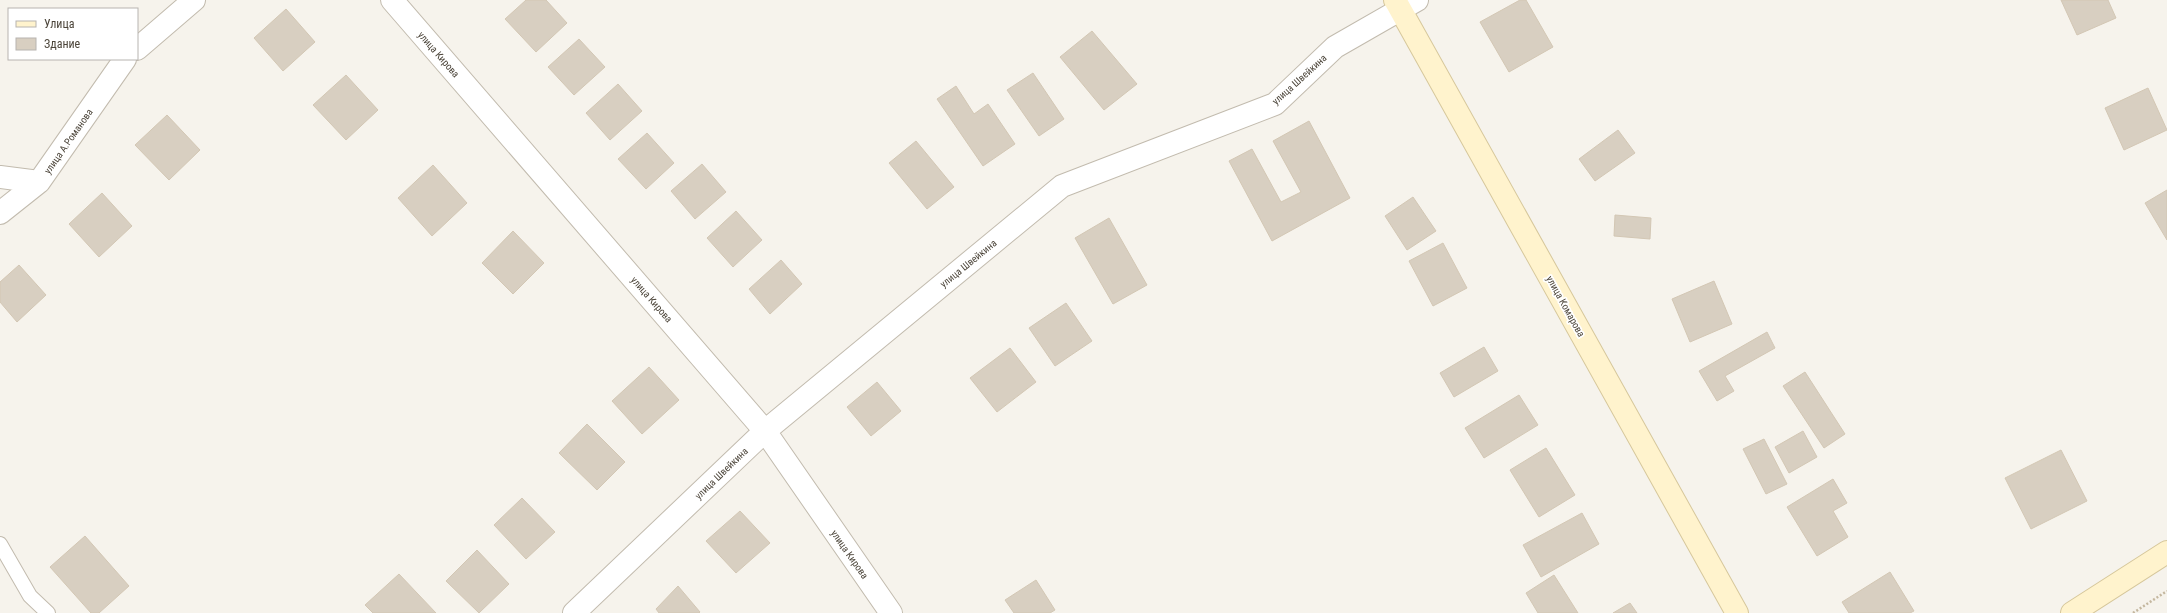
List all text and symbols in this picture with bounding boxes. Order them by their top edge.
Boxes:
legend [8,8,138,60]
text: Улица [44,17,75,31]
street label: улица Кирова [416,29,462,80]
text: Здание [44,37,81,51]
street label: улица Швейкина [1270,52,1329,107]
street label: улица А.Романова [42,107,95,176]
street label: улица Швейкина [938,237,999,289]
street label: улица Кирова [629,274,675,325]
street label: улица Комарова [1544,274,1587,339]
street label: улица Швейкина [693,445,750,501]
street label: улица Кирова [829,528,871,581]

